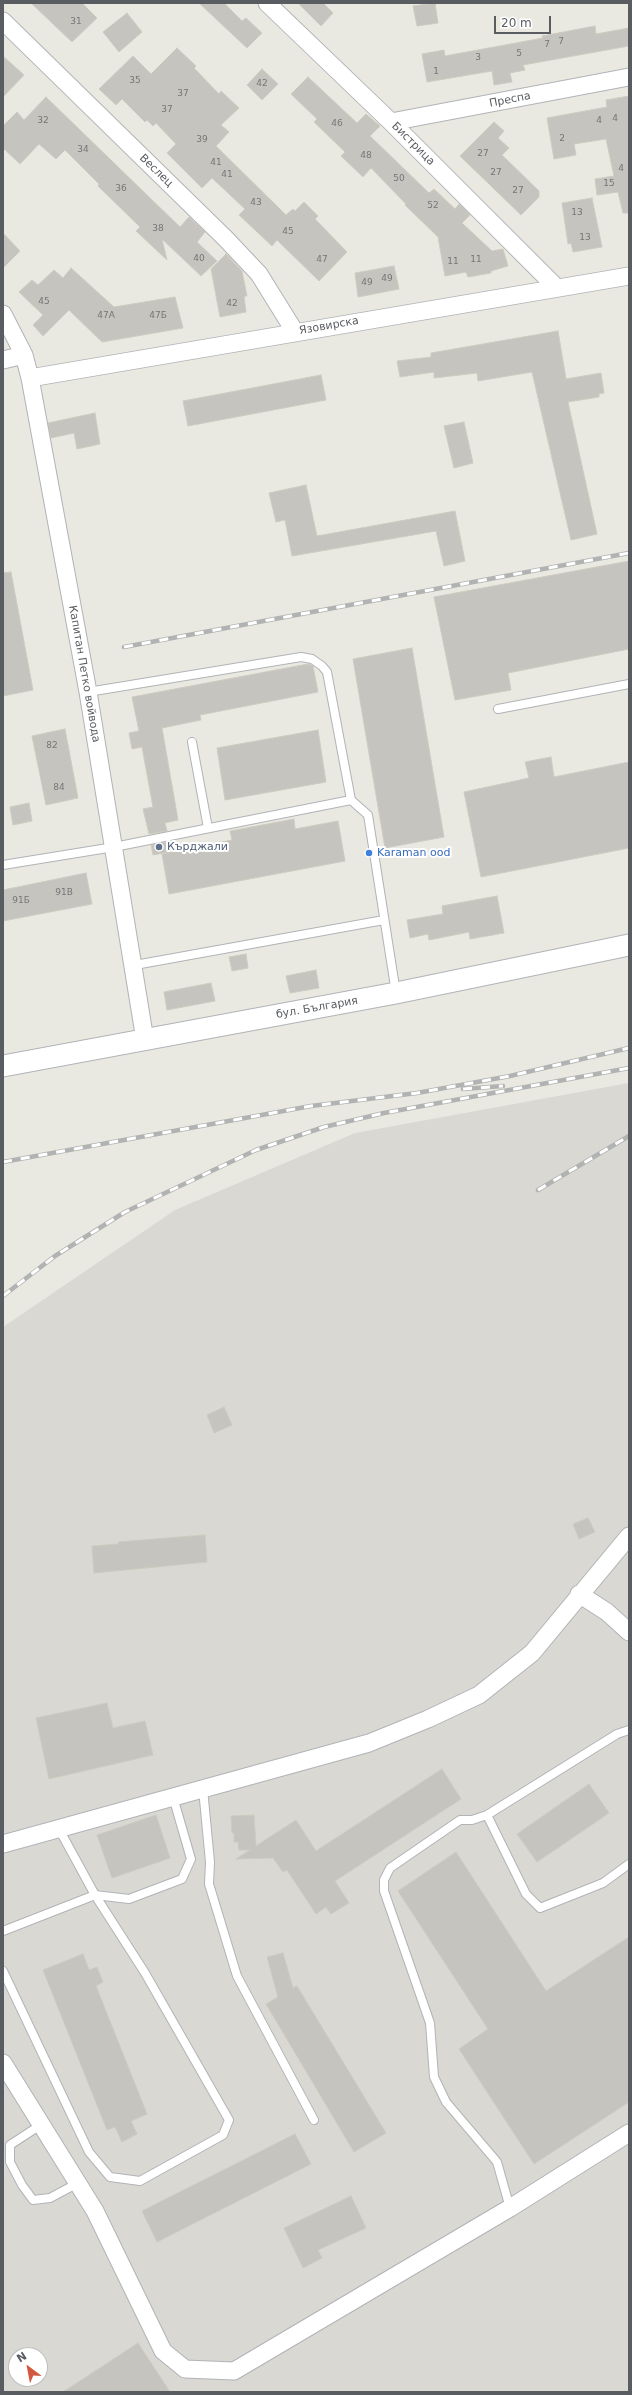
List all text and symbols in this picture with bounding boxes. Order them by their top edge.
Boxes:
scale bar [496,8,553,34]
text: 20 m [501,16,532,30]
house number: 31 [70,17,82,27]
house number: 7 [558,37,564,47]
house number: 7 [544,40,550,50]
house number: 5 [516,49,522,59]
house number: 3 [475,53,481,63]
house number: 1 [433,67,439,77]
house number: 35 [129,76,141,86]
house number: 42 [256,79,268,89]
house number: 37 [177,89,189,99]
street label: Преспа [488,90,532,110]
house number: 37 [161,105,173,115]
house number: 4 [612,114,618,124]
house number: 32 [37,116,49,126]
house number: 4 [596,116,602,126]
house number: 46 [331,119,343,129]
street label: Бистрица [389,120,437,168]
house number: 2 [559,134,565,144]
house number: 39 [196,135,208,145]
house number: 34 [77,145,89,155]
house number: 27 [477,149,489,159]
house number: 48 [360,151,372,161]
street label: Веслец [136,152,176,190]
house number: 41 [210,158,222,168]
house number: 4 [618,164,624,174]
house number: 27 [490,168,502,178]
house number: 41 [221,170,233,180]
house number: 50 [393,174,405,184]
house number: 15 [603,179,615,189]
house number: 36 [115,184,127,194]
house number: 27 [512,186,524,196]
house number: 43 [250,198,262,208]
house number: 52 [427,201,439,211]
house number: 13 [571,208,583,218]
house number: 38 [152,224,164,234]
house number: 45 [282,227,294,237]
house number: 13 [579,233,591,243]
house number: 40 [193,254,205,264]
house number: 47 [316,255,328,265]
house number: 11 [470,255,482,265]
house number: 11 [447,257,459,267]
house number: 49 [381,274,393,284]
house number: 49 [361,278,373,288]
house number: 45 [38,297,50,307]
house number: 42 [226,299,238,309]
house number: 47А [97,311,115,321]
house number: 47Б [149,311,167,321]
street label: Язовирска [298,314,360,338]
street label: Капитан Петко войвода [65,604,103,744]
house number: 82 [46,741,58,751]
house number: 84 [53,783,65,793]
place label: Кърджали [167,840,228,854]
marker: Кърджали [154,842,164,852]
place label: Karaman ood [377,846,450,860]
marker: Karaman ood [364,848,374,858]
house number: 91В [55,888,73,898]
house number: 91Б [12,896,30,906]
street label: бул. България [275,994,359,1022]
north arrow [8,2347,48,2387]
text: N [15,2349,29,2365]

